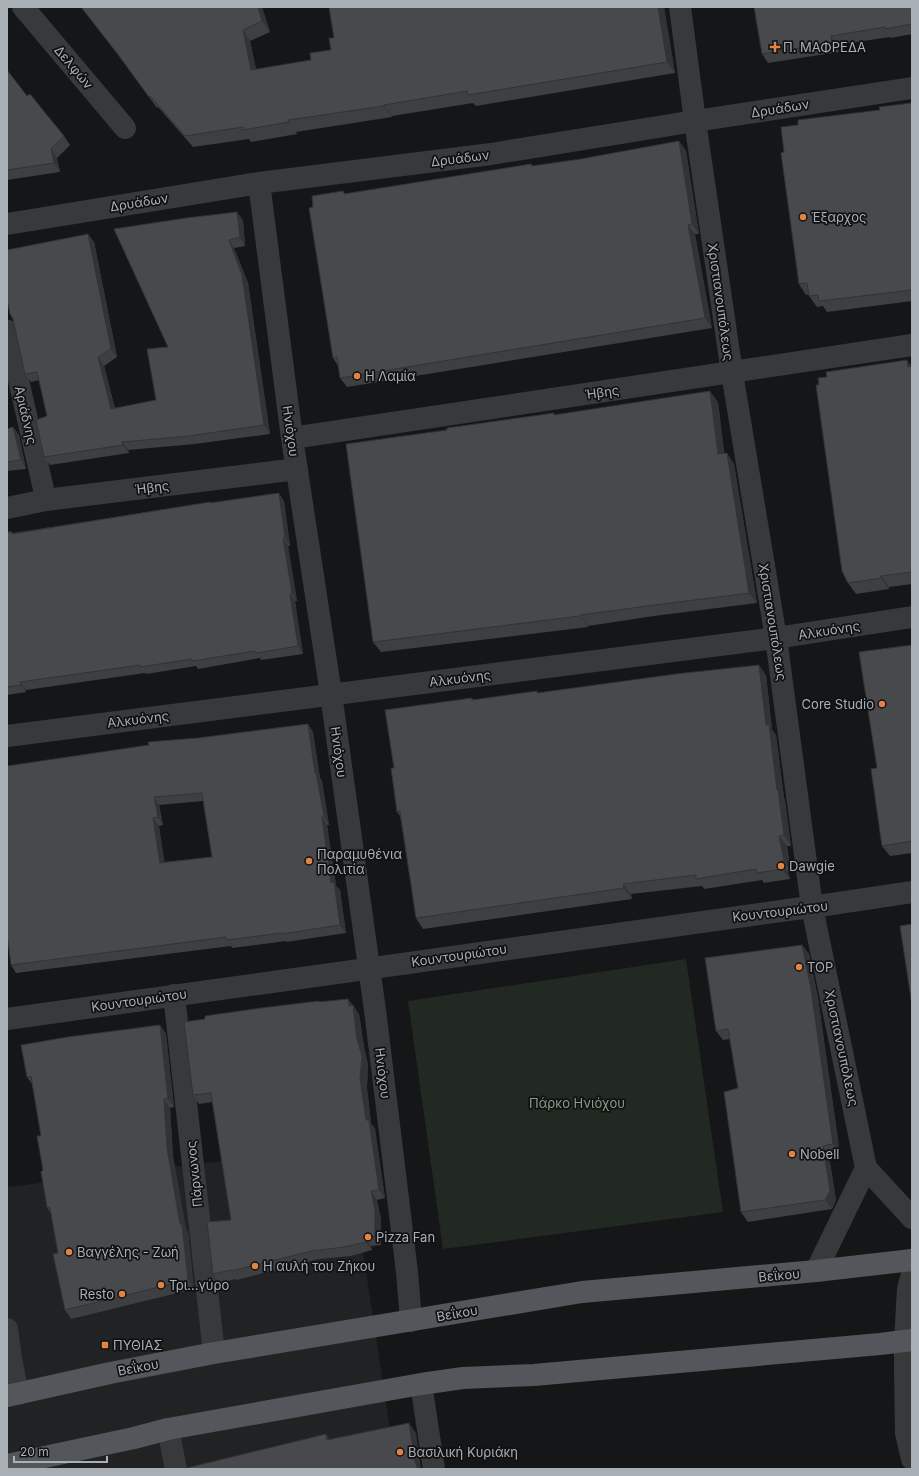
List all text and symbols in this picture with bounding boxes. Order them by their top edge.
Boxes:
place label: Π. ΜΑΦΡΕΔΑ [783,39,866,55]
street label: Δελφών [51,42,97,92]
marker: Π. ΜΑΦΡΕΔΑ [770,42,780,52]
street label: Δρυάδων [750,95,811,121]
street label: Δρυάδων [430,146,491,170]
street label: Δρυάδων [109,189,170,215]
place label: Έξαρχος [811,209,866,225]
marker: Έξαρχος [798,212,808,222]
street label: Χριστιανουπόλεως [705,242,737,362]
place label: Η Λαμία [365,368,416,384]
marker: Η Λαμία [352,371,362,381]
street label: Ήβης [584,382,620,402]
street label: Αριάδνης [12,384,40,446]
street label: Ηνιόχου [280,404,302,458]
street label: Ήβης [134,477,170,497]
street label: Χριστιανουπόλεως [756,562,790,682]
street label: Αλκυόνης [797,617,861,643]
street label: Αλκυόνης [428,666,492,690]
place label: Core Studio [802,696,874,712]
marker: Core Studio [877,699,887,709]
street label: Αλκυόνης [106,707,170,731]
street label: Ηνιόχου [328,725,350,779]
place label: Παραμυθένια Πολιτία [317,846,402,877]
marker: Παραμυθένια Πολιτία [304,856,314,866]
place label: Dawgie [789,858,835,874]
marker: Dawgie [776,861,786,871]
street label: Κουντουριώτου [731,897,829,925]
street label: Κουντουριώτου [410,940,508,970]
place label: TOP [807,959,833,975]
marker: TOP [794,962,804,972]
street label: Κουντουριώτου [90,985,188,1015]
street label: Χριστιανουπόλεως [822,988,862,1108]
street label: Ηνιόχου [372,1047,394,1099]
park label: Πάρκο Ηνιόχου [529,1095,625,1111]
street label: Πάρνωνος [183,1140,205,1208]
place label: Nobell [800,1146,839,1162]
marker: Nobell [787,1149,797,1159]
place label: Pizza Fan [376,1229,435,1245]
marker: Pizza Fan [363,1232,373,1242]
place label: Βαγγέλης - Ζωή [77,1244,179,1260]
marker: Βαγγέλης - Ζωή [64,1247,74,1257]
place label: Η αυλή του Ζήκου [263,1258,375,1274]
marker: Η αυλή του Ζήκου [250,1261,260,1271]
street label: Βεΐκου [758,1265,800,1285]
place label: Τρι...γύρο [169,1277,229,1293]
marker: Τρι...γύρο [156,1280,166,1290]
place label: Resto [79,1286,114,1302]
marker: Resto [117,1289,127,1299]
street label: Βεΐκου [435,1302,479,1324]
place label: ΠΥΘΙΑΣ [113,1337,162,1353]
marker: ΠΥΘΙΑΣ [100,1340,110,1350]
street label: Βεΐκου [116,1355,160,1379]
scale bar [14,1438,107,1464]
text: 20 m [20,1444,49,1459]
place label: Βασιλική Κυριάκη [408,1444,518,1460]
marker: Βασιλική Κυριάκη [395,1447,405,1457]

